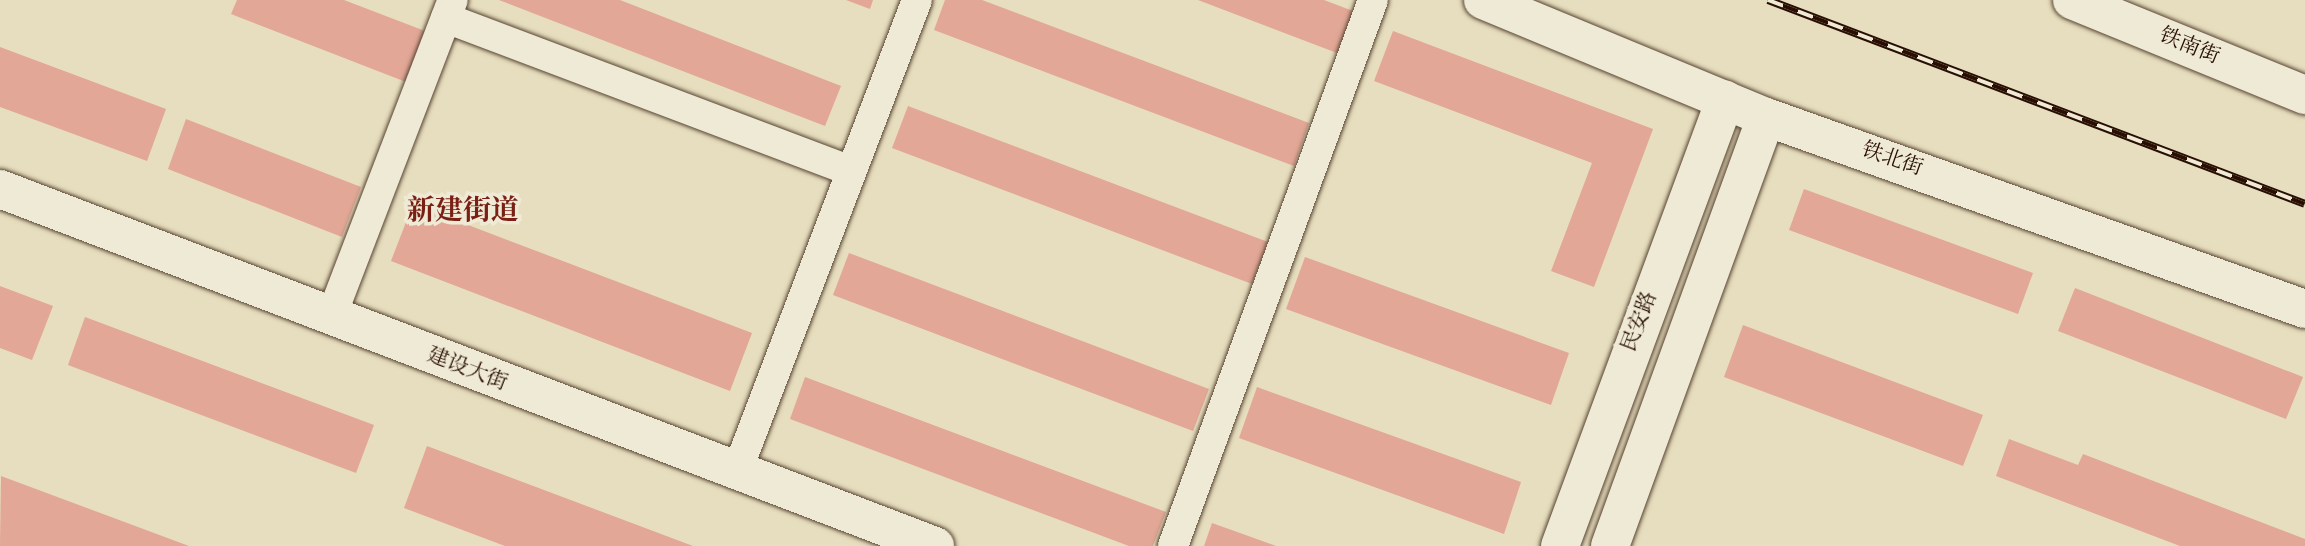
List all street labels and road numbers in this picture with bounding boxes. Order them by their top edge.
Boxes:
street label: 铁南街 [2155,24,2223,70]
street label: 铁北街 [1858,138,1926,182]
street label: 民安路 [1617,288,1663,356]
street label: 建设大街 [423,343,511,397]

